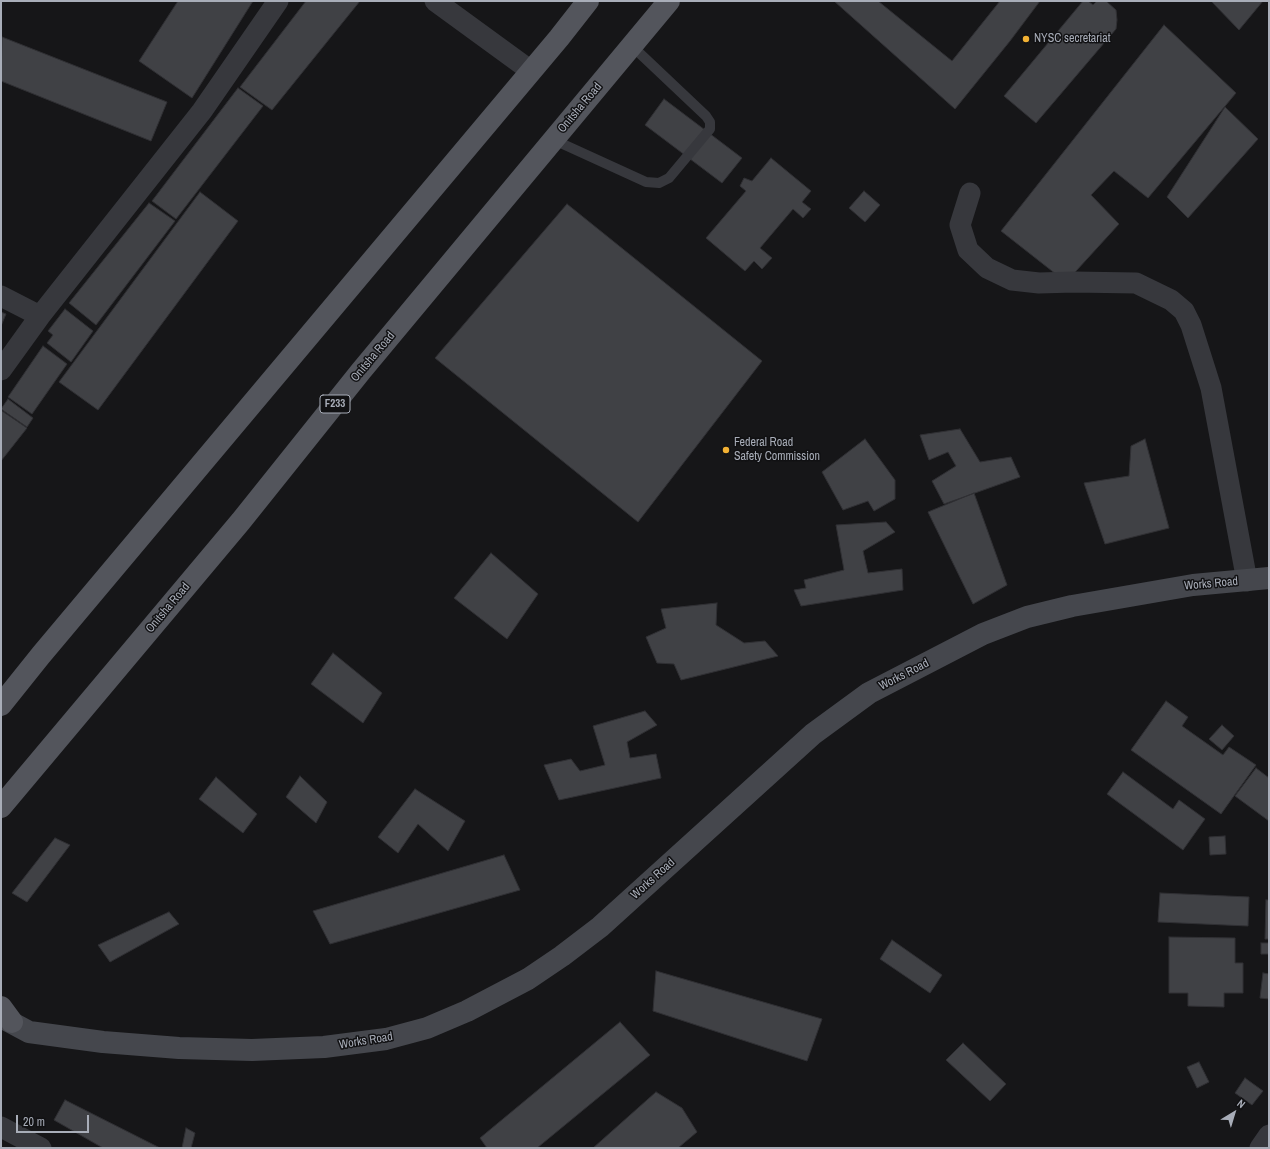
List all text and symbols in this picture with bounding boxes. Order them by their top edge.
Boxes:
place label: NYSC secretariat [1034,32,1111,46]
marker: NYSC secretariat [1021,34,1031,44]
street label: Onitsha Road [555,80,605,136]
street label: Onitsha Road [348,329,398,385]
road number: F233 [320,395,350,413]
place label: Federal Road Safety Commission [734,436,820,464]
marker: Federal Road Safety Commission [721,445,731,455]
street label: Works Road [1183,574,1239,594]
street label: Onitsha Road [143,580,193,636]
street label: Works Road [877,656,931,694]
street label: Works Road [628,856,678,902]
street label: Works Road [338,1030,394,1052]
north arrow [1214,1093,1254,1133]
text: N [1235,1096,1248,1111]
scale bar [18,1107,91,1133]
text: 20 m [23,1114,45,1130]

